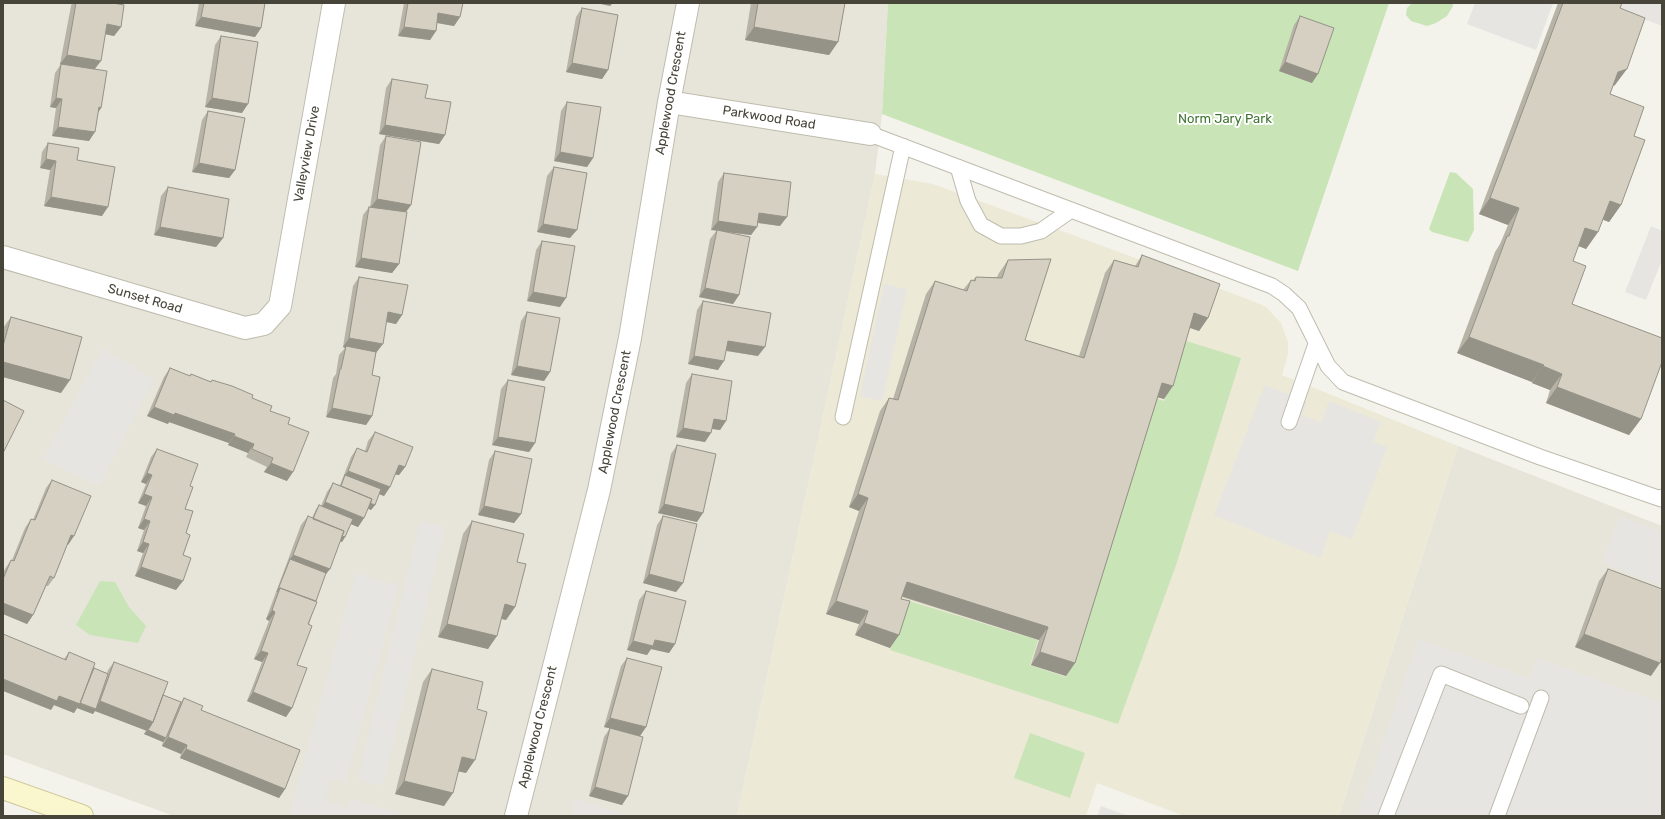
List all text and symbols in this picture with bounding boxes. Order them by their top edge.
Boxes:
street label: Applewood Crescent [652,30,690,156]
street label: Parkwood Road [721,103,817,133]
street label: Valleyview Drive [291,104,323,204]
park label: Norm Jary Park [1178,111,1272,127]
street label: Sunset Road [106,281,184,317]
street label: Applewood Crescent [595,349,635,475]
street label: Applewood Crescent [515,664,561,790]

